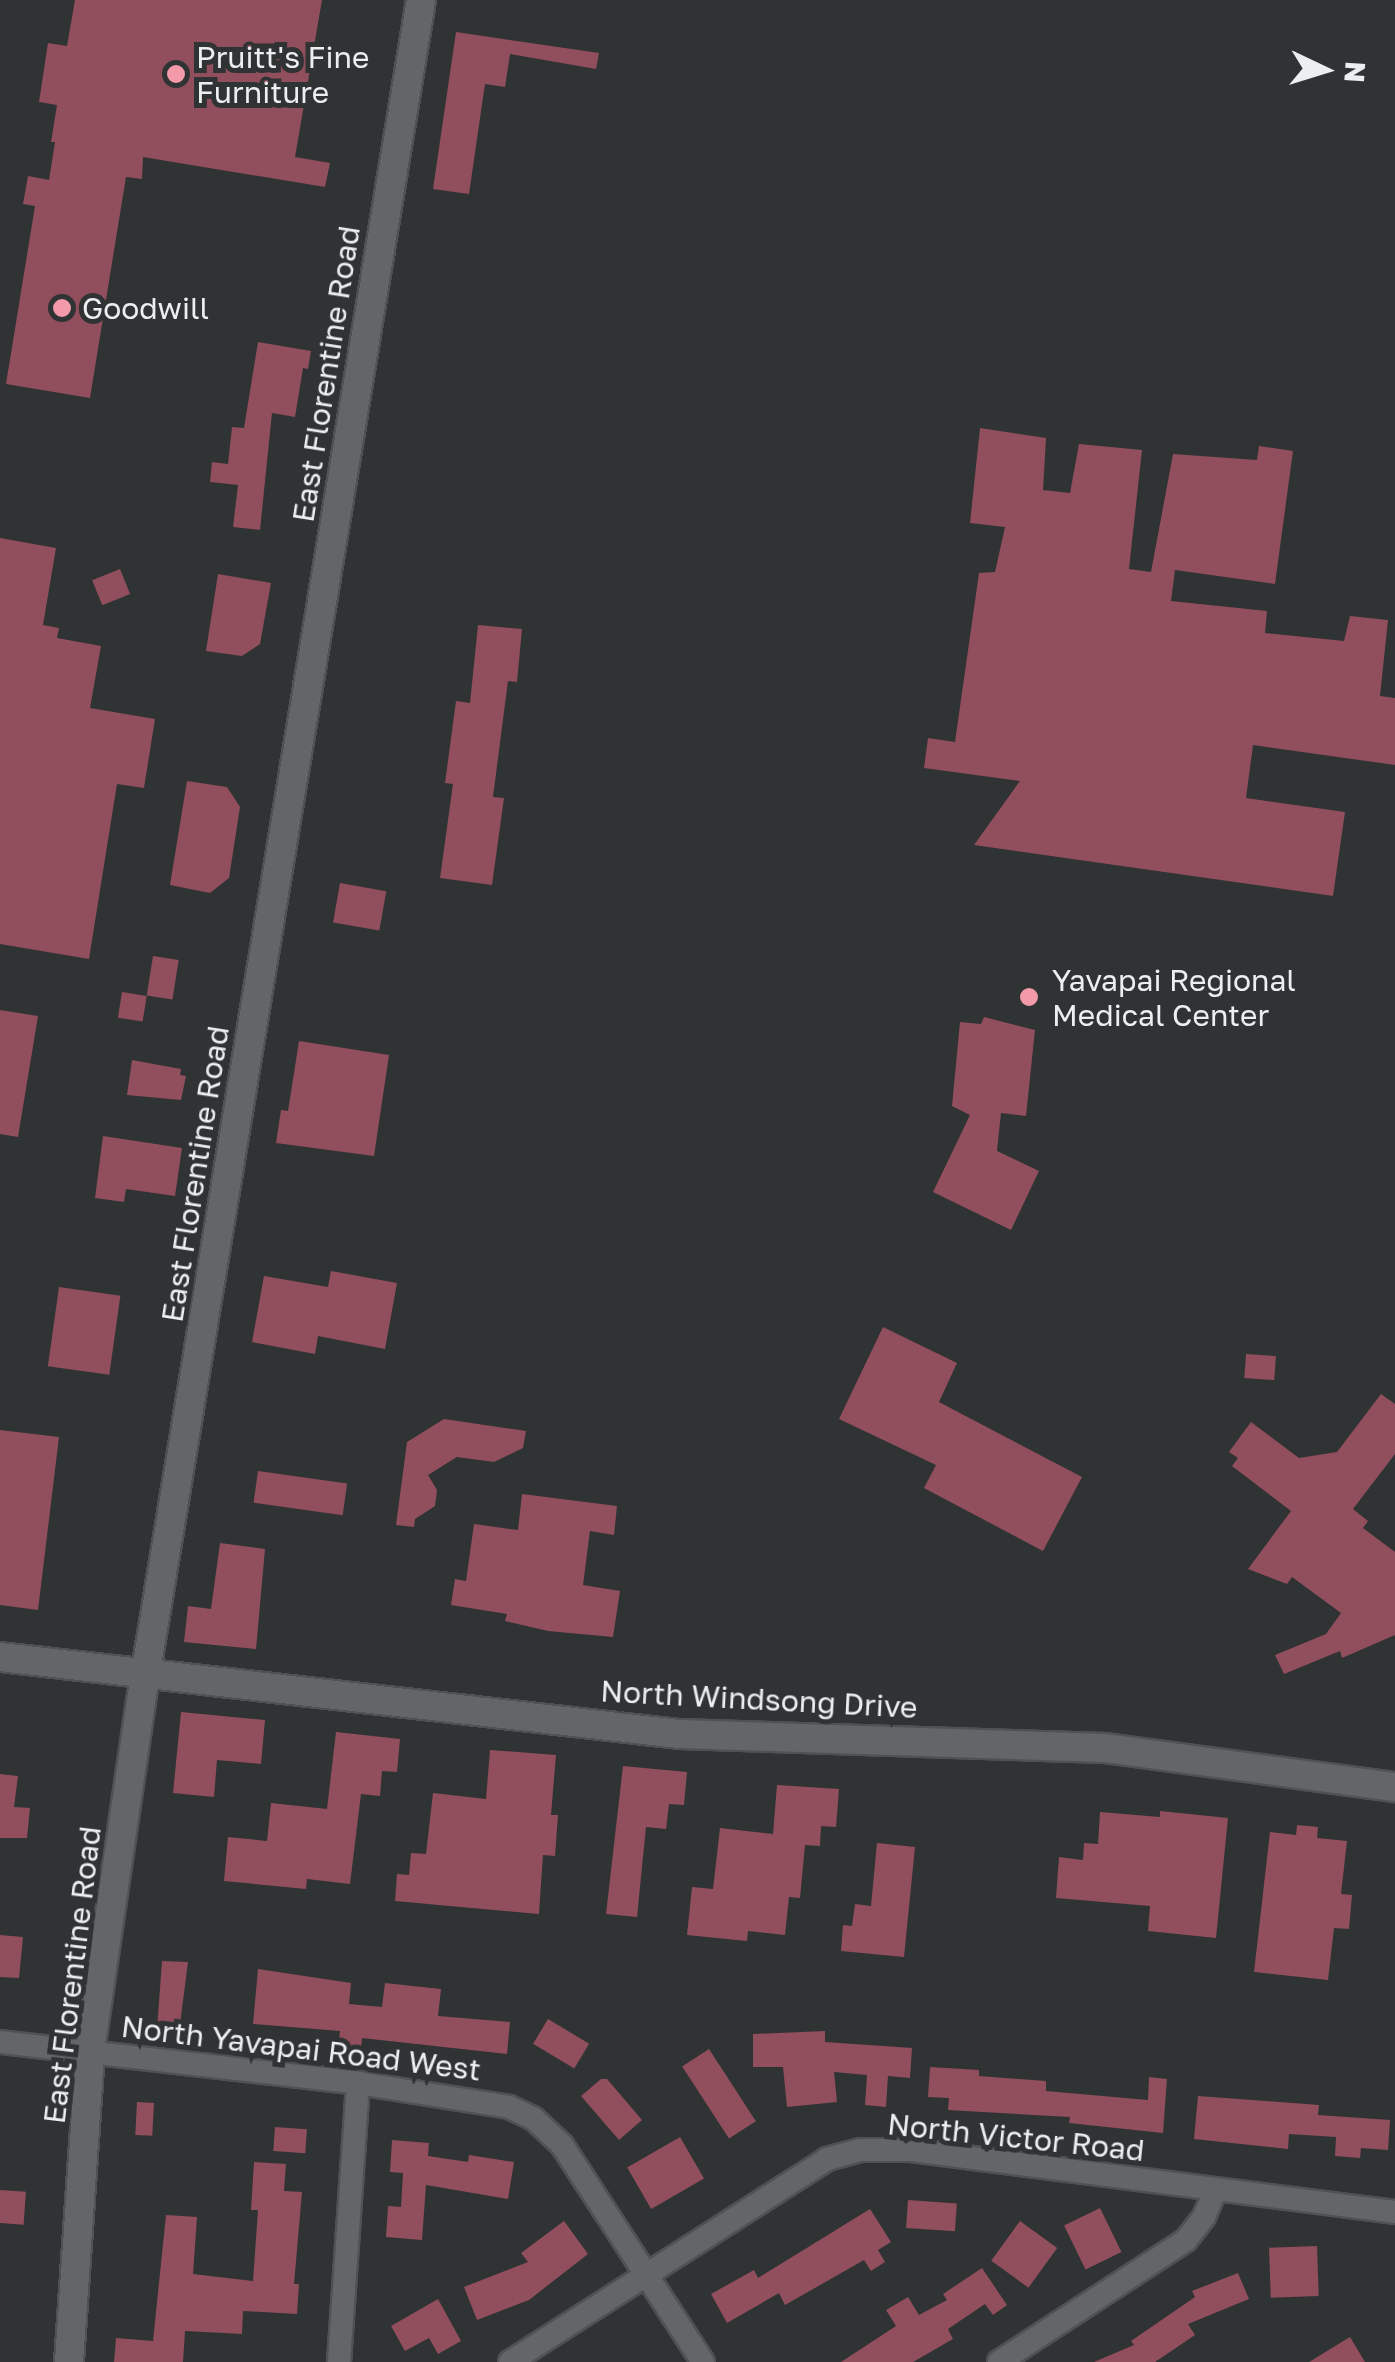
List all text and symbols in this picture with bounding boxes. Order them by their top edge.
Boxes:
north arrow [1275,20,1375,120]
place label: Pruitt's Fine Furniture [196,39,369,110]
text: N [1338,60,1373,84]
marker: Pruitt's Fine Furniture [165,63,187,85]
street label: East Florentine Road [285,223,367,525]
place label: Goodwill [82,290,209,326]
marker: Goodwill [51,297,73,319]
place label: Yavapai Regional Medical Center [1052,962,1296,1032]
marker: Yavapai Regional Medical Center [1016,984,1042,1010]
street label: East Florentine Road [154,1023,236,1325]
street label: North Windsong Drive [600,1673,918,1725]
street label: East Florentine Road [36,1824,108,2126]
street label: North Yavapai Road West [119,2008,483,2088]
street label: North Victor Road [886,2106,1146,2168]

